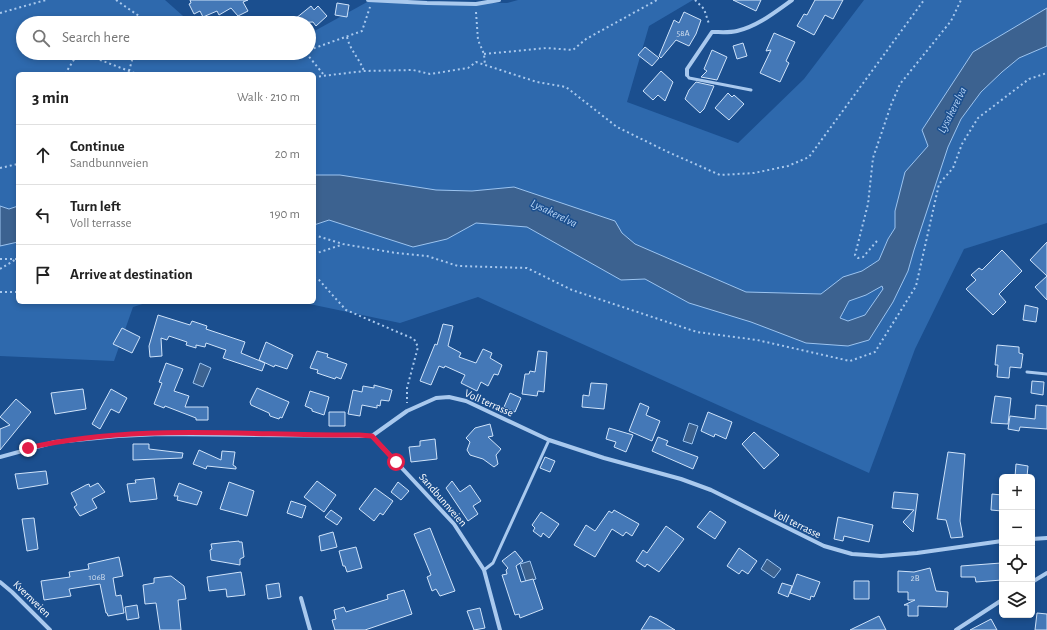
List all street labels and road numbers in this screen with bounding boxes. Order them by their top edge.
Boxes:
street label: Voll terrasse [463,387,515,419]
street label: Sandbunnveien [417,471,469,529]
street label: Voll terrasse [771,508,823,540]
street label: Kvernveien [11,579,53,619]

